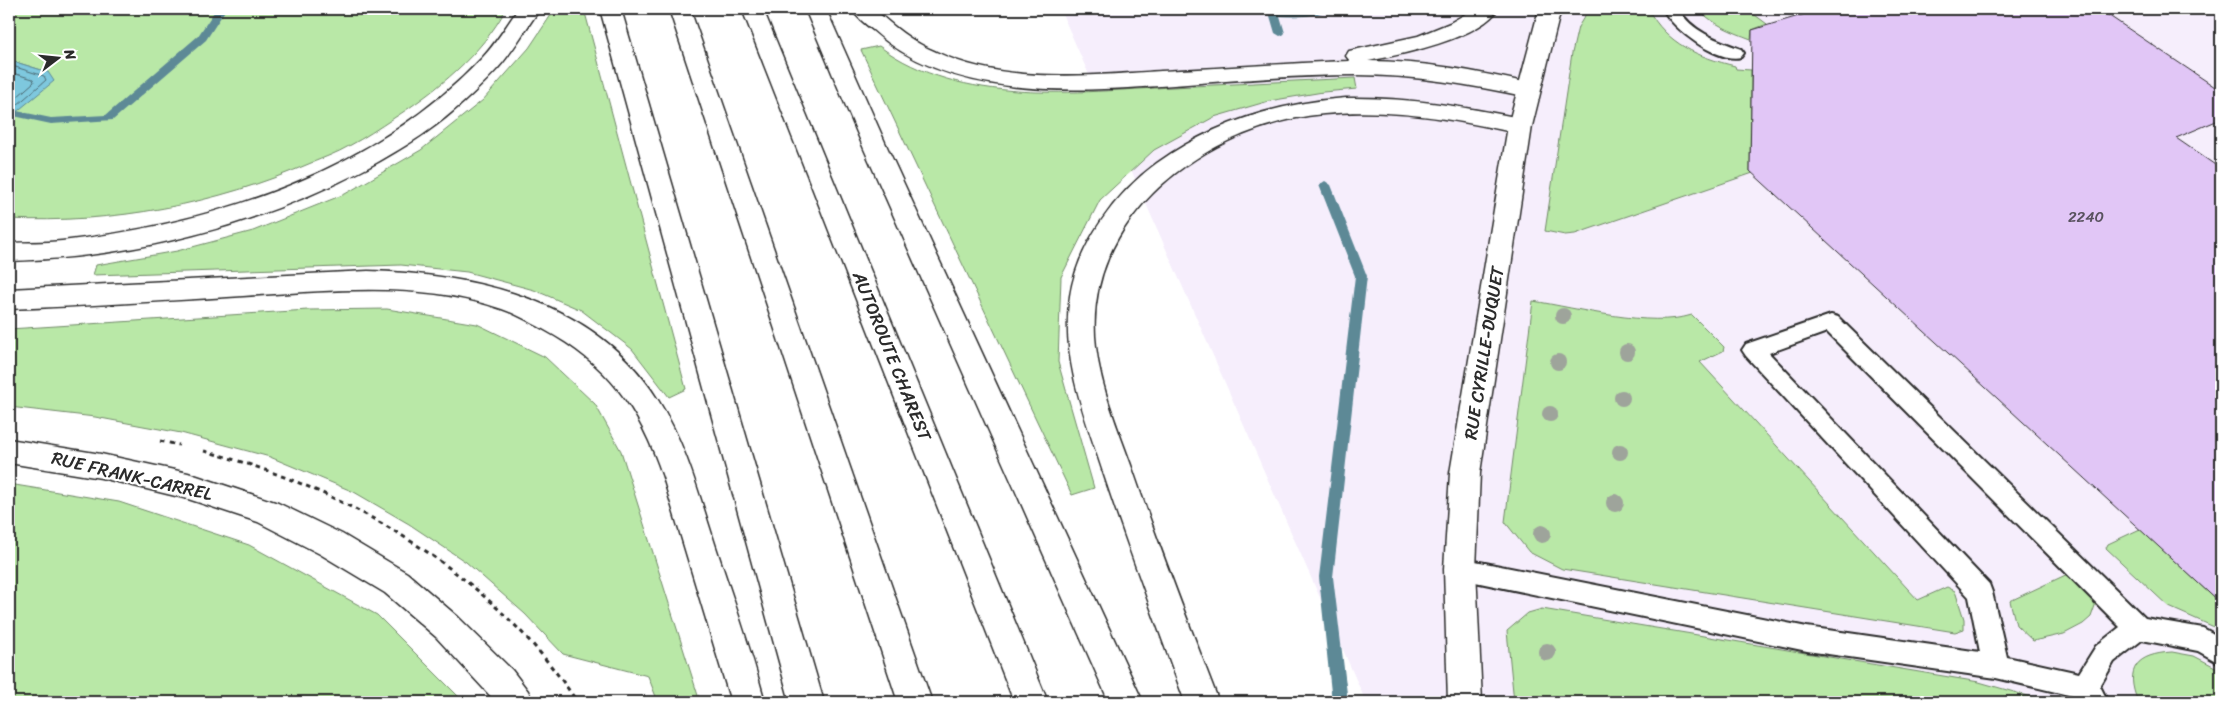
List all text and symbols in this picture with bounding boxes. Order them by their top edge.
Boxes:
north arrow [32,32,82,82]
text: N [56,45,83,63]
house number: 2240 [2068,204,2104,230]
street label: RUE CYRILLE-DUQUET [1455,263,1514,442]
street label: AUTOROUTE CHAREST [843,265,941,447]
street label: RUE FRANK-CARREL [48,442,216,510]

